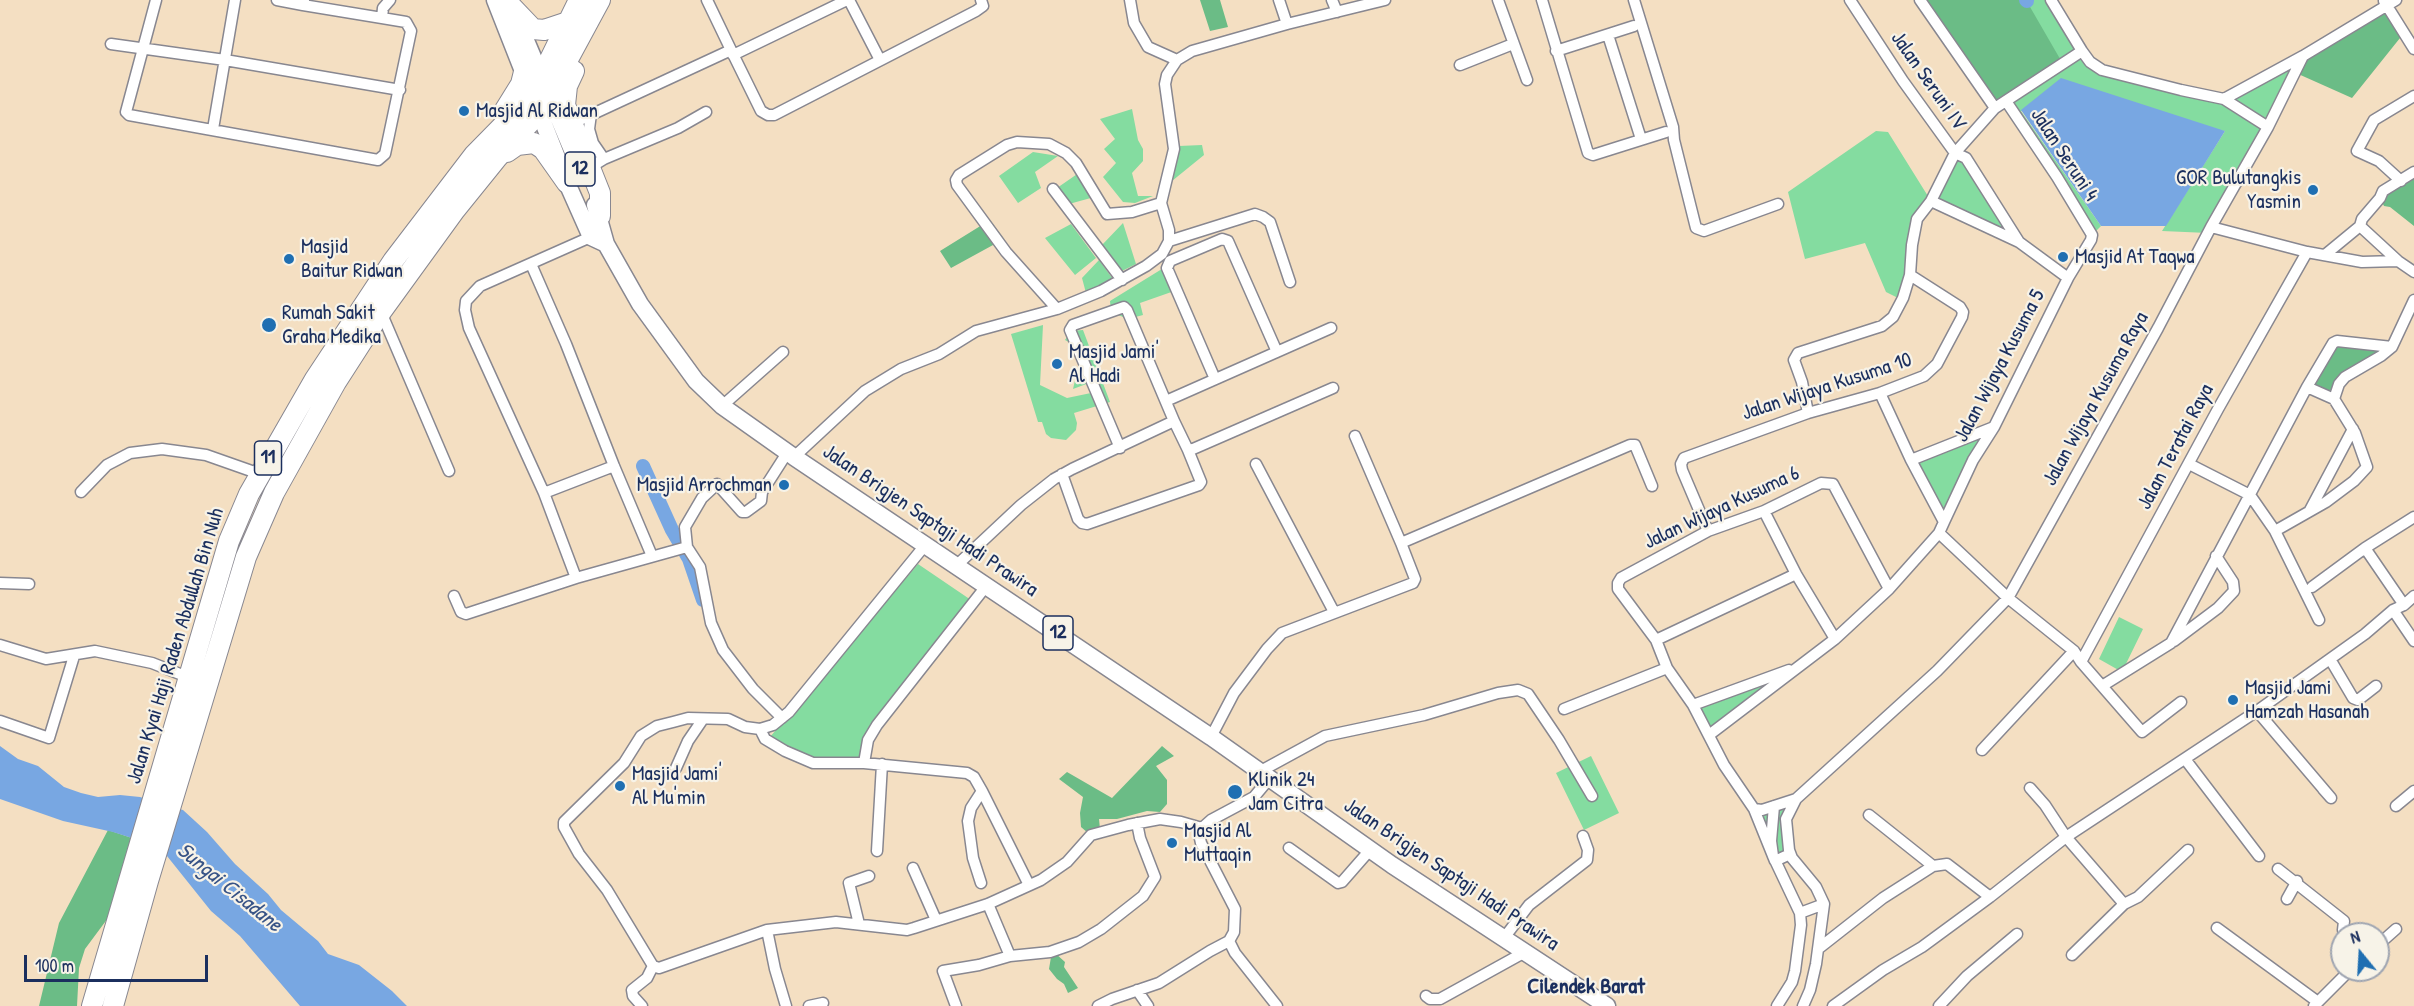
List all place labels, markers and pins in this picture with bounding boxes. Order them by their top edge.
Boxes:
place label: Masjid Al Ridwan [476,98,598,124]
marker: Masjid Al Ridwan [457,104,471,118]
place label: GOR Bulutangkis Yasmin [2176,165,2301,215]
marker: GOR Bulutangkis Yasmin [2306,183,2320,197]
place label: Masjid Baitur Ridwan [301,234,403,284]
place label: Masjid At Taqwa [2075,244,2195,270]
marker: Masjid At Taqwa [2056,250,2070,264]
marker: Masjid Baitur Ridwan [282,252,296,266]
place label: Rumah Sakit Graha Medika [282,300,381,350]
marker: Rumah Sakit Graha Medika [260,316,278,334]
place label: Masjid Jami' Al Hadi [1069,339,1159,389]
marker: Masjid Jami' Al Hadi [1050,357,1064,371]
place label: Masjid Arrochman [637,472,772,498]
marker: Masjid Arrochman [777,478,791,492]
place label: Masjid Jami Hamzah Hasanah [2245,675,2369,725]
marker: Masjid Jami Hamzah Hasanah [2226,693,2240,707]
place label: Masjid Jami' Al Mu'min [632,761,722,811]
place label: Klinik 24 Jam Citra [1248,767,1323,817]
marker: Masjid Jami' Al Mu'min [613,779,627,793]
marker: Klinik 24 Jam Citra [1226,783,1244,801]
place label: Masjid Al Muttaqin [1184,818,1251,868]
marker: Masjid Al Muttaqin [1165,836,1179,850]

